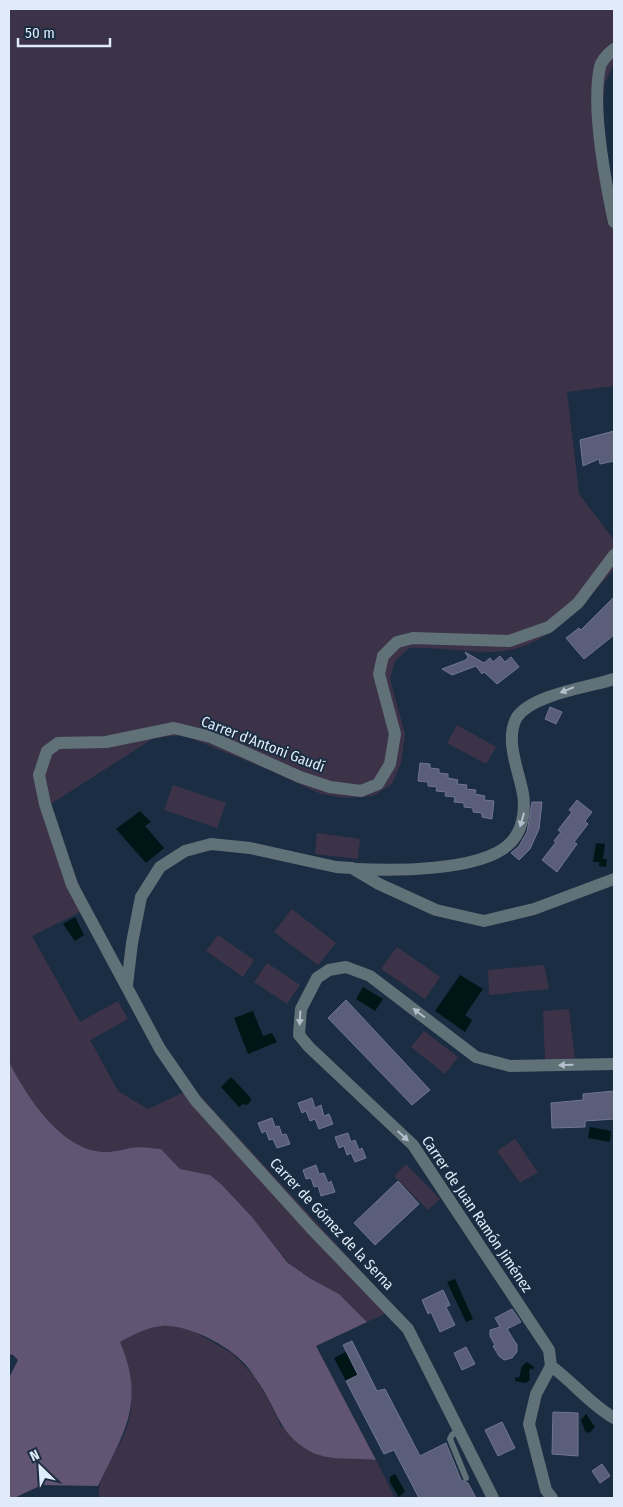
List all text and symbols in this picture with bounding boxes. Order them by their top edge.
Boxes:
scale bar [18,15,110,47]
text: 50 m [25,24,55,42]
one-way arrow [559,686,574,694]
street label: Carrer d'Antoni Gaudí [199,712,328,776]
one-way arrow [518,812,526,827]
one-way arrow [413,1008,426,1019]
one-way arrow [296,1010,304,1026]
one-way arrow [557,1061,573,1069]
one-way arrow [397,1130,409,1142]
street label: Carrer de Juan Ramón Jiménez [418,1132,536,1296]
street label: Carrer de Gómez de la Serna [266,1154,398,1294]
north arrow [15,1442,65,1492]
text: N [27,1446,42,1465]

